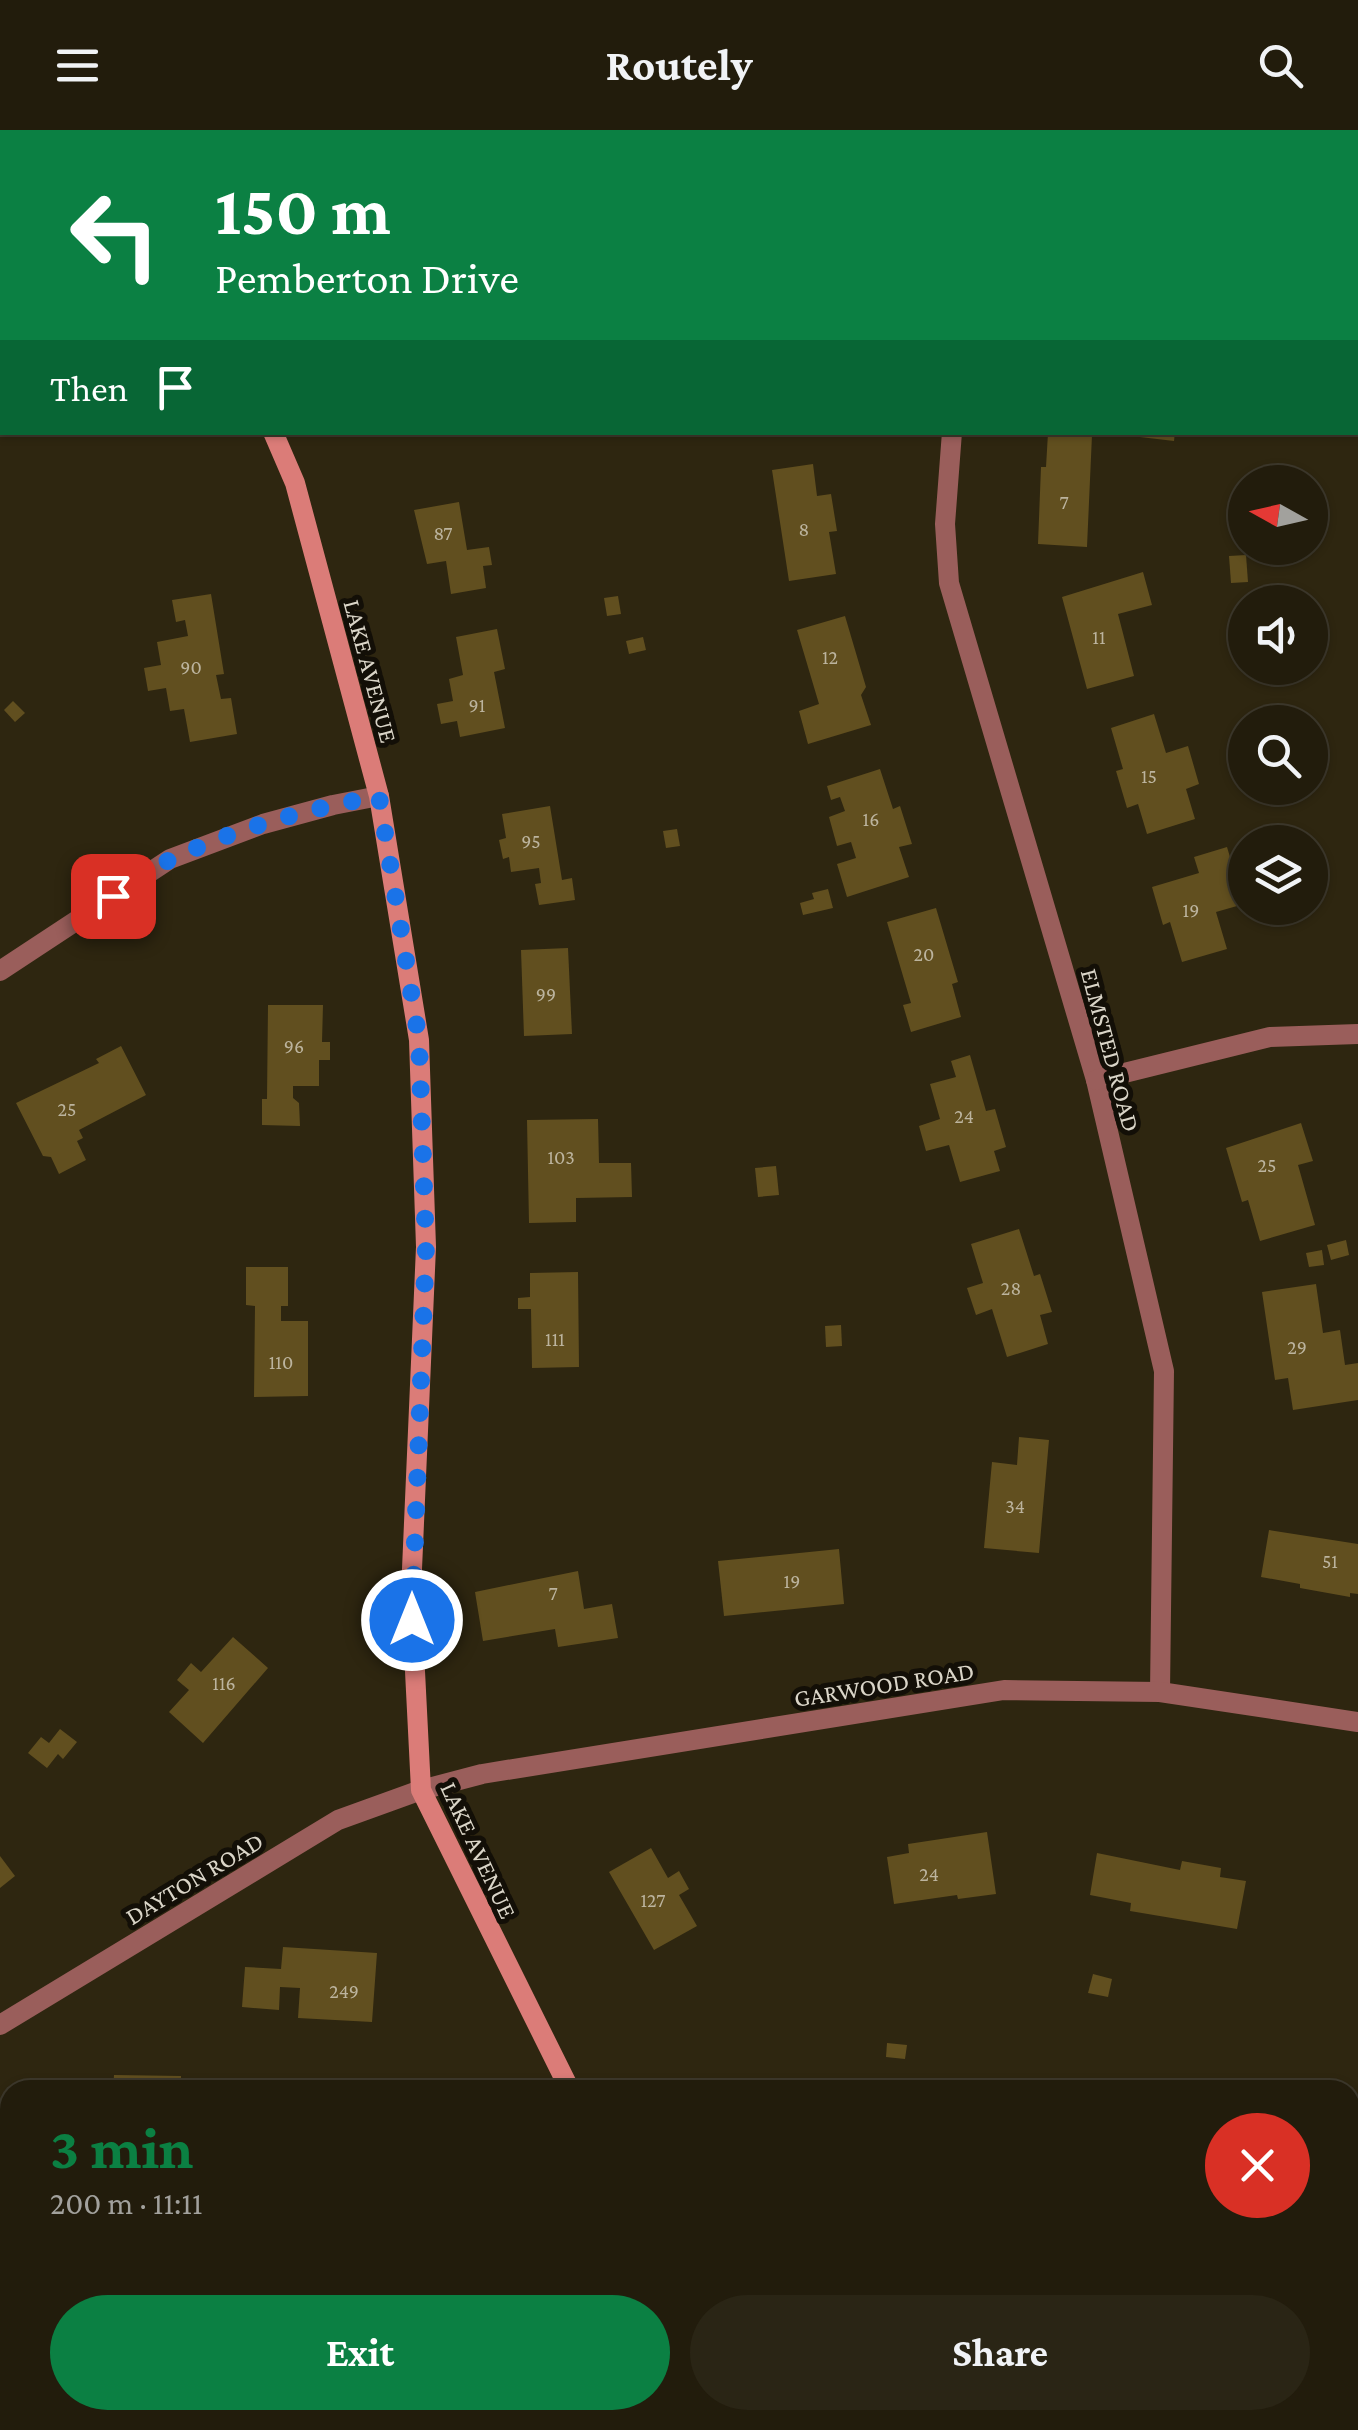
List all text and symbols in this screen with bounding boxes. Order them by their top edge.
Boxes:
icon: menu [50,38,105,93]
icon: search [1253,38,1308,93]
text: Routely [605,40,753,90]
icon: left [50,170,180,300]
text: 150 m [215,171,391,249]
text: Pemberton Drive [215,253,519,303]
icon: arrive [148,360,203,415]
text: Then [50,367,128,409]
north arrow [1228,465,1328,565]
map controls [1228,465,1328,925]
house number: 7 [1059,491,1069,513]
house number: 8 [799,518,809,540]
house number: 87 [433,522,453,544]
button: sound [1228,585,1328,685]
street label: LAKE AVENUE [338,597,403,746]
house number: 11 [1092,626,1106,648]
house number: 12 [822,646,838,668]
house number: 90 [180,656,202,678]
house number: 91 [469,694,485,716]
button: search [1228,705,1328,805]
house number: 15 [1141,765,1157,787]
house number: 16 [863,808,879,830]
button: layers [1228,825,1328,925]
house number: 95 [521,830,541,852]
pin [71,854,156,939]
icon: arrive [86,869,141,924]
house number: 19 [1183,899,1199,921]
house number: 20 [914,943,934,965]
street label: ELMSTED ROAD [1076,966,1145,1135]
house number: 99 [536,983,556,1005]
house number: 96 [284,1035,304,1057]
house number: 25 [58,1098,76,1120]
house number: 24 [954,1105,974,1127]
house number: 103 [547,1146,575,1168]
house number: 25 [1258,1154,1276,1176]
house number: 28 [1001,1277,1021,1299]
house number: 111 [545,1328,565,1350]
house number: 29 [1287,1336,1307,1358]
house number: 110 [269,1351,293,1373]
house number: 34 [1005,1495,1025,1517]
house number: 51 [1322,1550,1338,1572]
position arrow [360,1568,464,1672]
house number: 19 [784,1570,800,1592]
house number: 7 [548,1582,558,1604]
street label: GARWOOD ROAD [792,1657,976,1712]
house number: 116 [212,1672,236,1694]
street label: LAKE AVENUE [435,1778,522,1923]
street label: DAYTON ROAD [121,1827,268,1930]
house number: 24 [919,1863,939,1885]
house number: 127 [640,1889,666,1911]
house number: 249 [329,1980,359,2002]
button: close [1205,2113,1310,2218]
text: 3 min [50,2114,194,2181]
text: 200 m · 11:11 [50,2185,203,2221]
button: Exit [50,2295,670,2410]
button: Share [690,2295,1310,2410]

